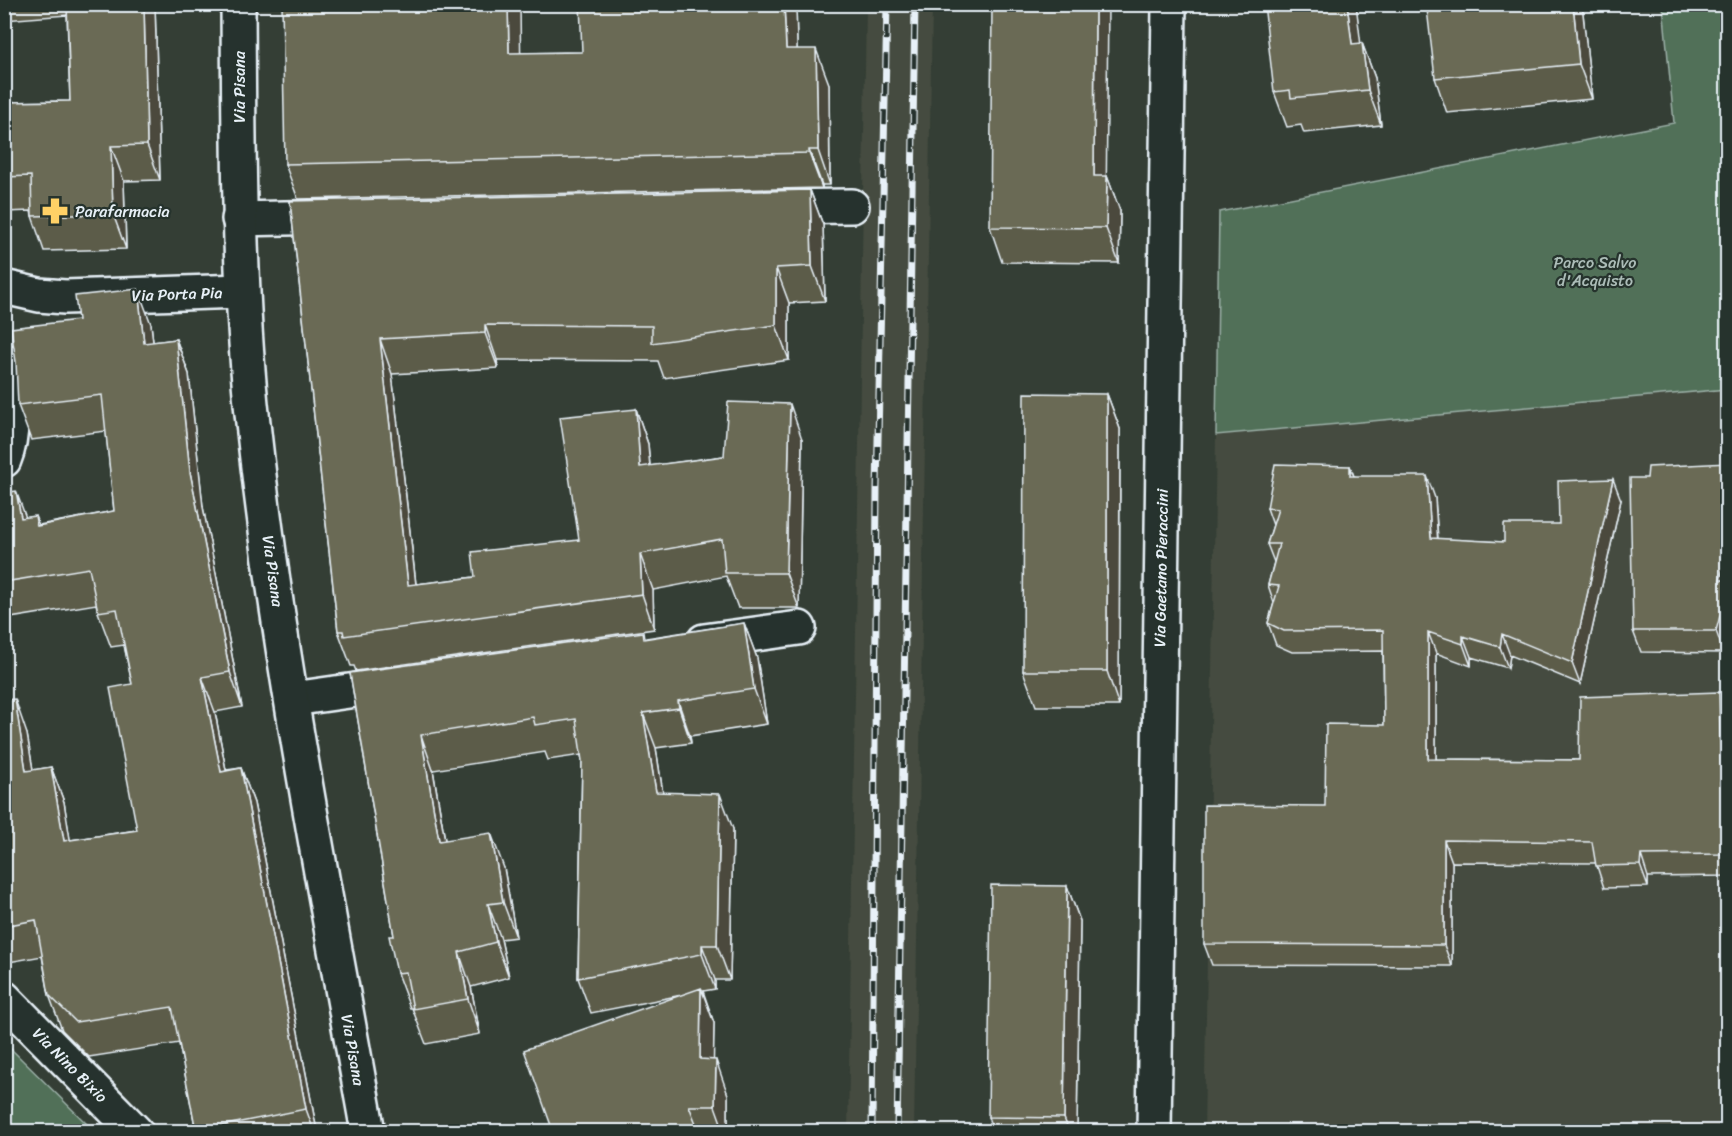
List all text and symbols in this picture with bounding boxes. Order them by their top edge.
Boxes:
street label: Via Pisana [225,50,254,123]
pharmacy icon: Parafarmacia [40,196,70,226]
place label: Parafarmacia [75,197,170,226]
park label: Parco Salvo d'Acquisto [1554,248,1636,295]
street label: Via Porta Pia [131,278,223,310]
street label: Via Gaetano Pieraccini [1145,488,1177,647]
street label: Via Pisana [254,533,293,610]
street label: Via Pisana [332,1012,374,1089]
street label: Via Nino Bixio [25,1020,115,1110]

